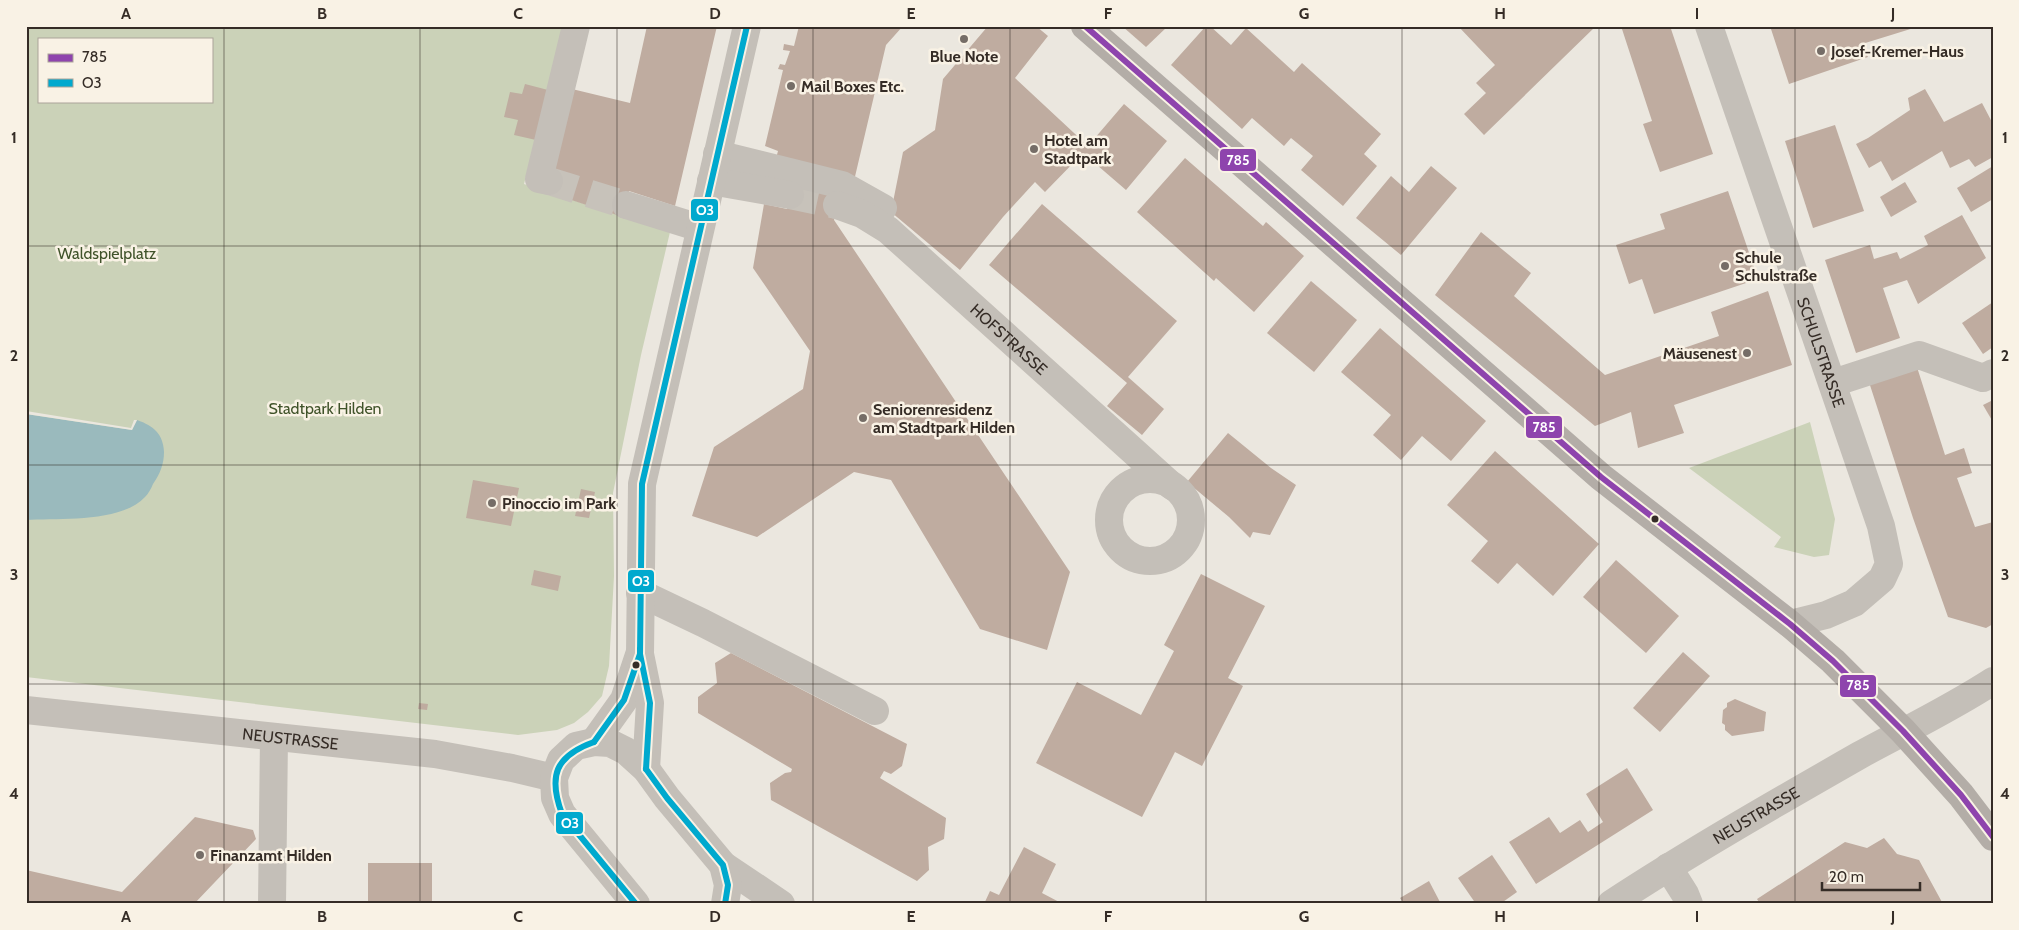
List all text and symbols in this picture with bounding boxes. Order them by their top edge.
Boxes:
text: A [121,4,131,23]
text: B [317,4,327,23]
text: C [513,4,523,23]
text: D [709,4,721,23]
text: E [906,4,916,23]
text: F [1104,4,1113,23]
text: G [1299,4,1309,23]
text: H [1494,4,1506,23]
text: I [1695,4,1699,23]
text: J [1890,4,1895,23]
marker: Blue Note [958,33,970,45]
legend [38,38,212,102]
place label: Josef-Kremer-Haus [1830,42,1964,61]
marker: Josef-Kremer-Haus [1815,45,1827,57]
place label: Blue Note [930,47,998,66]
text: 785 [82,48,107,66]
text: O3 [82,74,102,92]
place label: Mail Boxes Etc. [801,77,904,96]
marker: Mail Boxes Etc. [785,80,797,92]
text: 1 [11,128,17,147]
text: 1 [2002,128,2008,147]
place label: Hotel am Stadtpark [1044,131,1112,168]
marker: Hotel am Stadtpark [1028,143,1040,155]
line badge: 785 [1219,148,1257,172]
text: 785 [1226,151,1250,169]
line badge: O3 [690,198,719,222]
text: O3 [696,201,714,219]
park label: Waldspielplatz [58,244,157,263]
place label: Schule Schulstraße [1735,248,1817,285]
marker: Schule Schulstraße [1719,260,1731,272]
street label: SCHULSTRASSE [1793,295,1849,410]
street label: HOFSTRASSE [966,300,1051,379]
place label: Mäusenest [1663,344,1737,363]
text: 2 [10,346,18,365]
text: 2 [2001,346,2009,365]
marker: Mäusenest [1741,347,1753,359]
park label: Stadtpark Hilden [268,399,382,418]
place label: Seniorenresidenz am Stadtpark Hilden [873,400,1015,437]
marker: Seniorenresidenz am Stadtpark Hilden [857,412,869,424]
line badge: 785 [1525,415,1563,439]
text: 785 [1532,418,1556,436]
place label: Pinoccio im Park [502,494,616,513]
marker: Pinoccio im Park [486,497,498,509]
unlabelled marker [1650,514,1660,524]
text: 3 [10,565,18,584]
text: 3 [2001,565,2009,584]
line badge: O3 [627,569,655,593]
text: O3 [632,572,650,590]
unlabelled marker [631,660,641,670]
line badge: 785 [1839,674,1877,698]
text: 785 [1846,676,1870,694]
street label: NEUSTRASSE [241,724,340,754]
street label: NEUSTRASSE [1710,783,1803,848]
text: 4 [9,784,19,803]
text: 4 [2000,784,2010,803]
line badge: O3 [555,811,584,835]
text: O3 [561,814,579,832]
place label: Finanzamt Hilden [210,846,332,865]
marker: Finanzamt Hilden [194,849,206,861]
scale bar [1822,860,1919,892]
text: 20 m [1829,868,1864,886]
text: A [121,907,131,926]
text: B [317,907,327,926]
text: C [513,907,523,926]
text: D [709,907,721,926]
text: E [906,907,916,926]
text: F [1104,907,1113,926]
text: G [1299,907,1309,926]
text: H [1494,907,1506,926]
text: I [1695,907,1699,926]
text: J [1890,907,1895,926]

